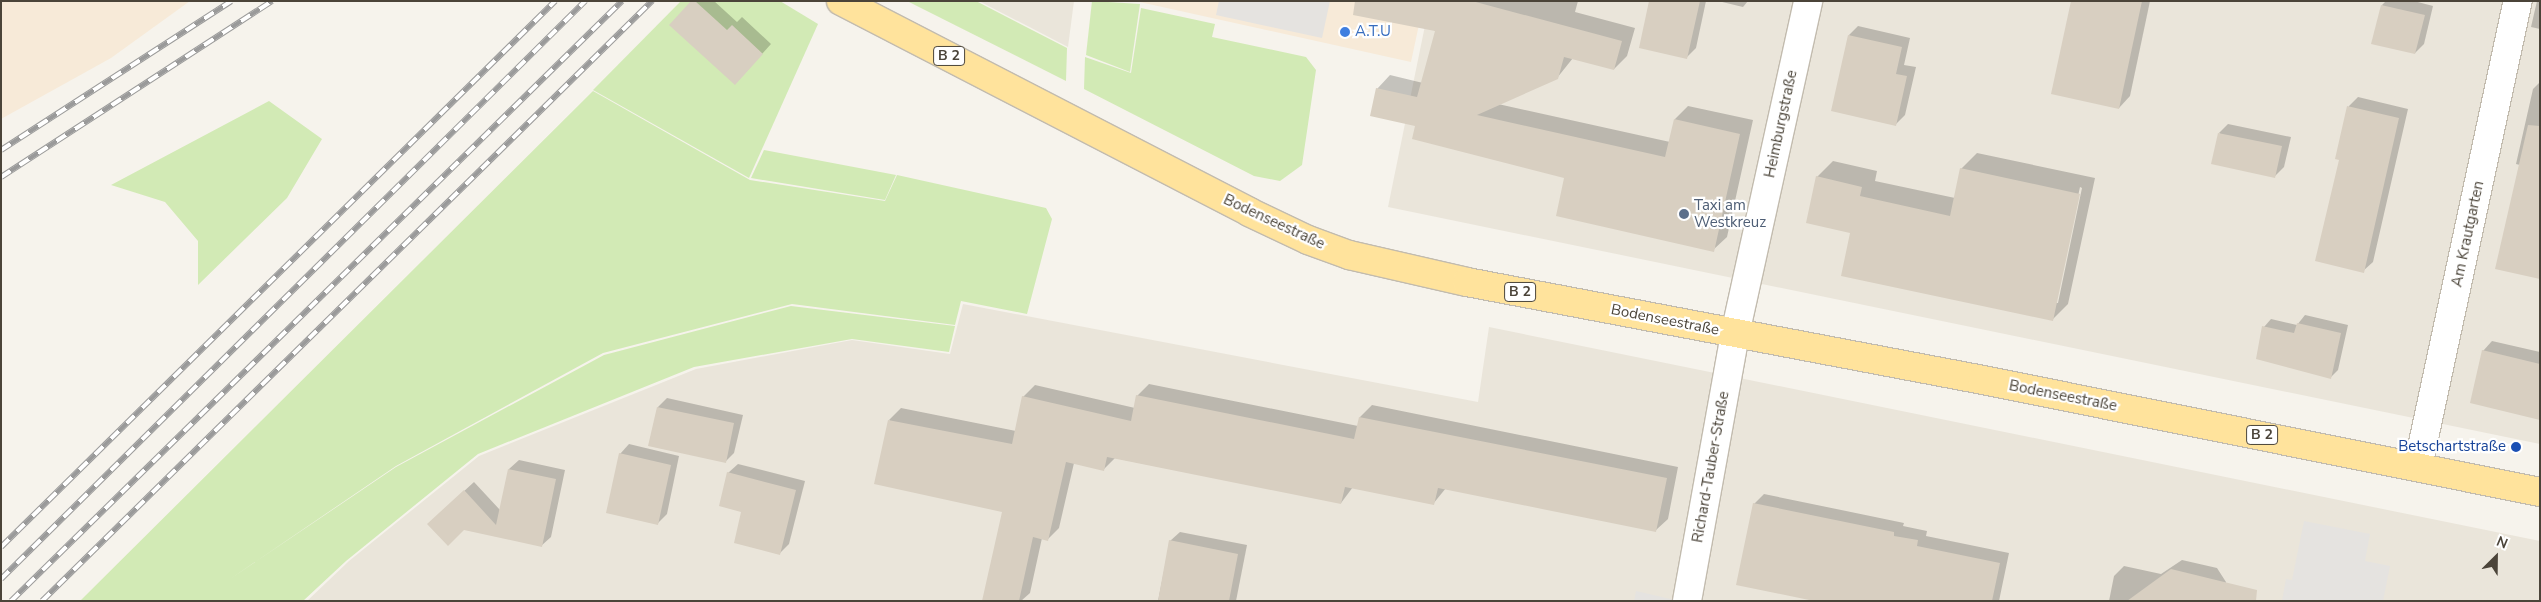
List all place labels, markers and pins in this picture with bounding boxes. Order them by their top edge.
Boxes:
place label: A.T.U [1355,23,1391,41]
marker: A.T.U [1339,26,1351,38]
place label: Taxi am Westkreuz [1694,196,1766,231]
marker: Taxi am Westkreuz [1678,208,1690,220]
place label: Betschartstraße [2398,438,2506,456]
marker: Betschartstraße [2510,441,2522,453]

